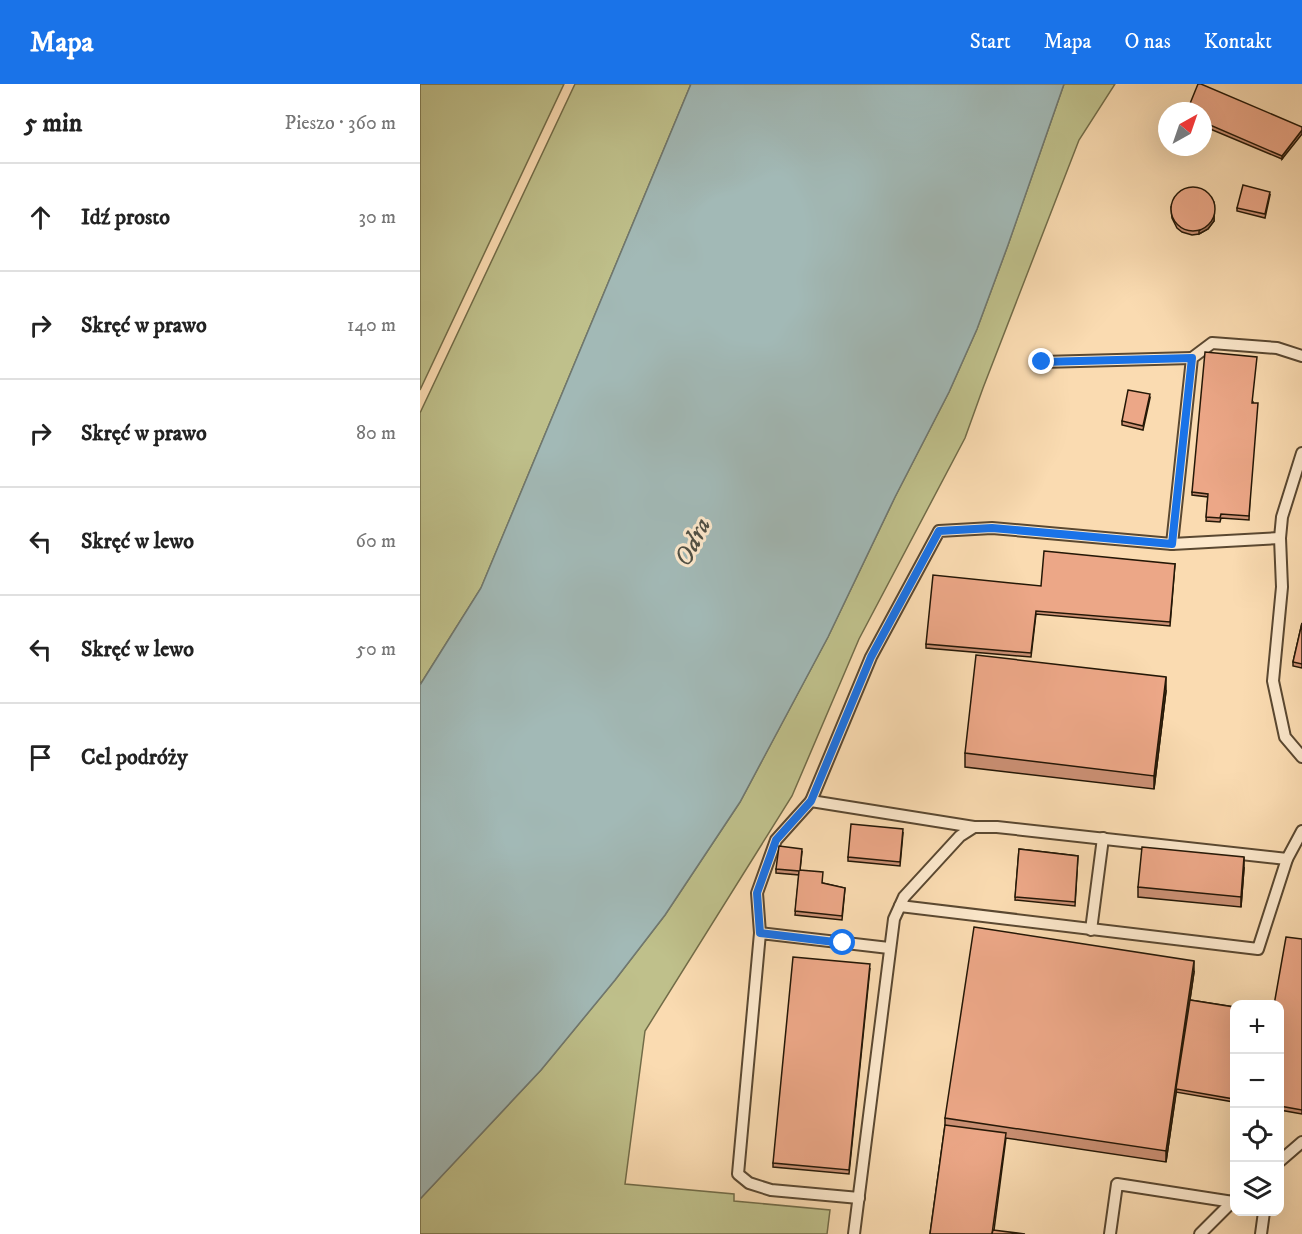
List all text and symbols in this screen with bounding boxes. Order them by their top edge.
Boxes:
text: Mapa [30,25,93,60]
text: Start [970,29,1011,55]
text: Mapa [1044,29,1091,55]
text: O nas [1124,29,1171,55]
text: Kontakt [1204,29,1272,55]
north arrow [1158,102,1212,156]
text: 5 min [24,107,82,140]
text: Pieszo · 360 m [285,111,396,136]
icon: ahead [24,201,57,234]
text: Idź prosto [81,204,170,231]
text: 30 m [358,205,396,230]
icon: right [24,309,57,342]
text: Skręć w prawo [81,312,207,339]
text: 140 m [347,313,396,338]
route end [1028,348,1054,374]
icon: right [24,417,57,450]
text: Skręć w prawo [81,420,207,447]
text: 80 m [356,421,396,446]
water label: Odra [667,512,719,572]
icon: left [24,525,57,558]
text: Skręć w lewo [81,528,194,555]
text: 60 m [356,529,396,554]
icon: left [24,633,57,666]
text: Skręć w lewo [81,636,194,663]
text: 50 m [356,637,396,662]
icon: arrive [24,741,57,774]
text: Cel podróży [81,744,188,771]
route start [829,929,855,955]
map controls [1230,1000,1284,1216]
button: + [1230,1000,1284,1054]
button: − [1230,1054,1284,1108]
button: locate [1230,1108,1284,1162]
button: layers [1230,1162,1284,1216]

